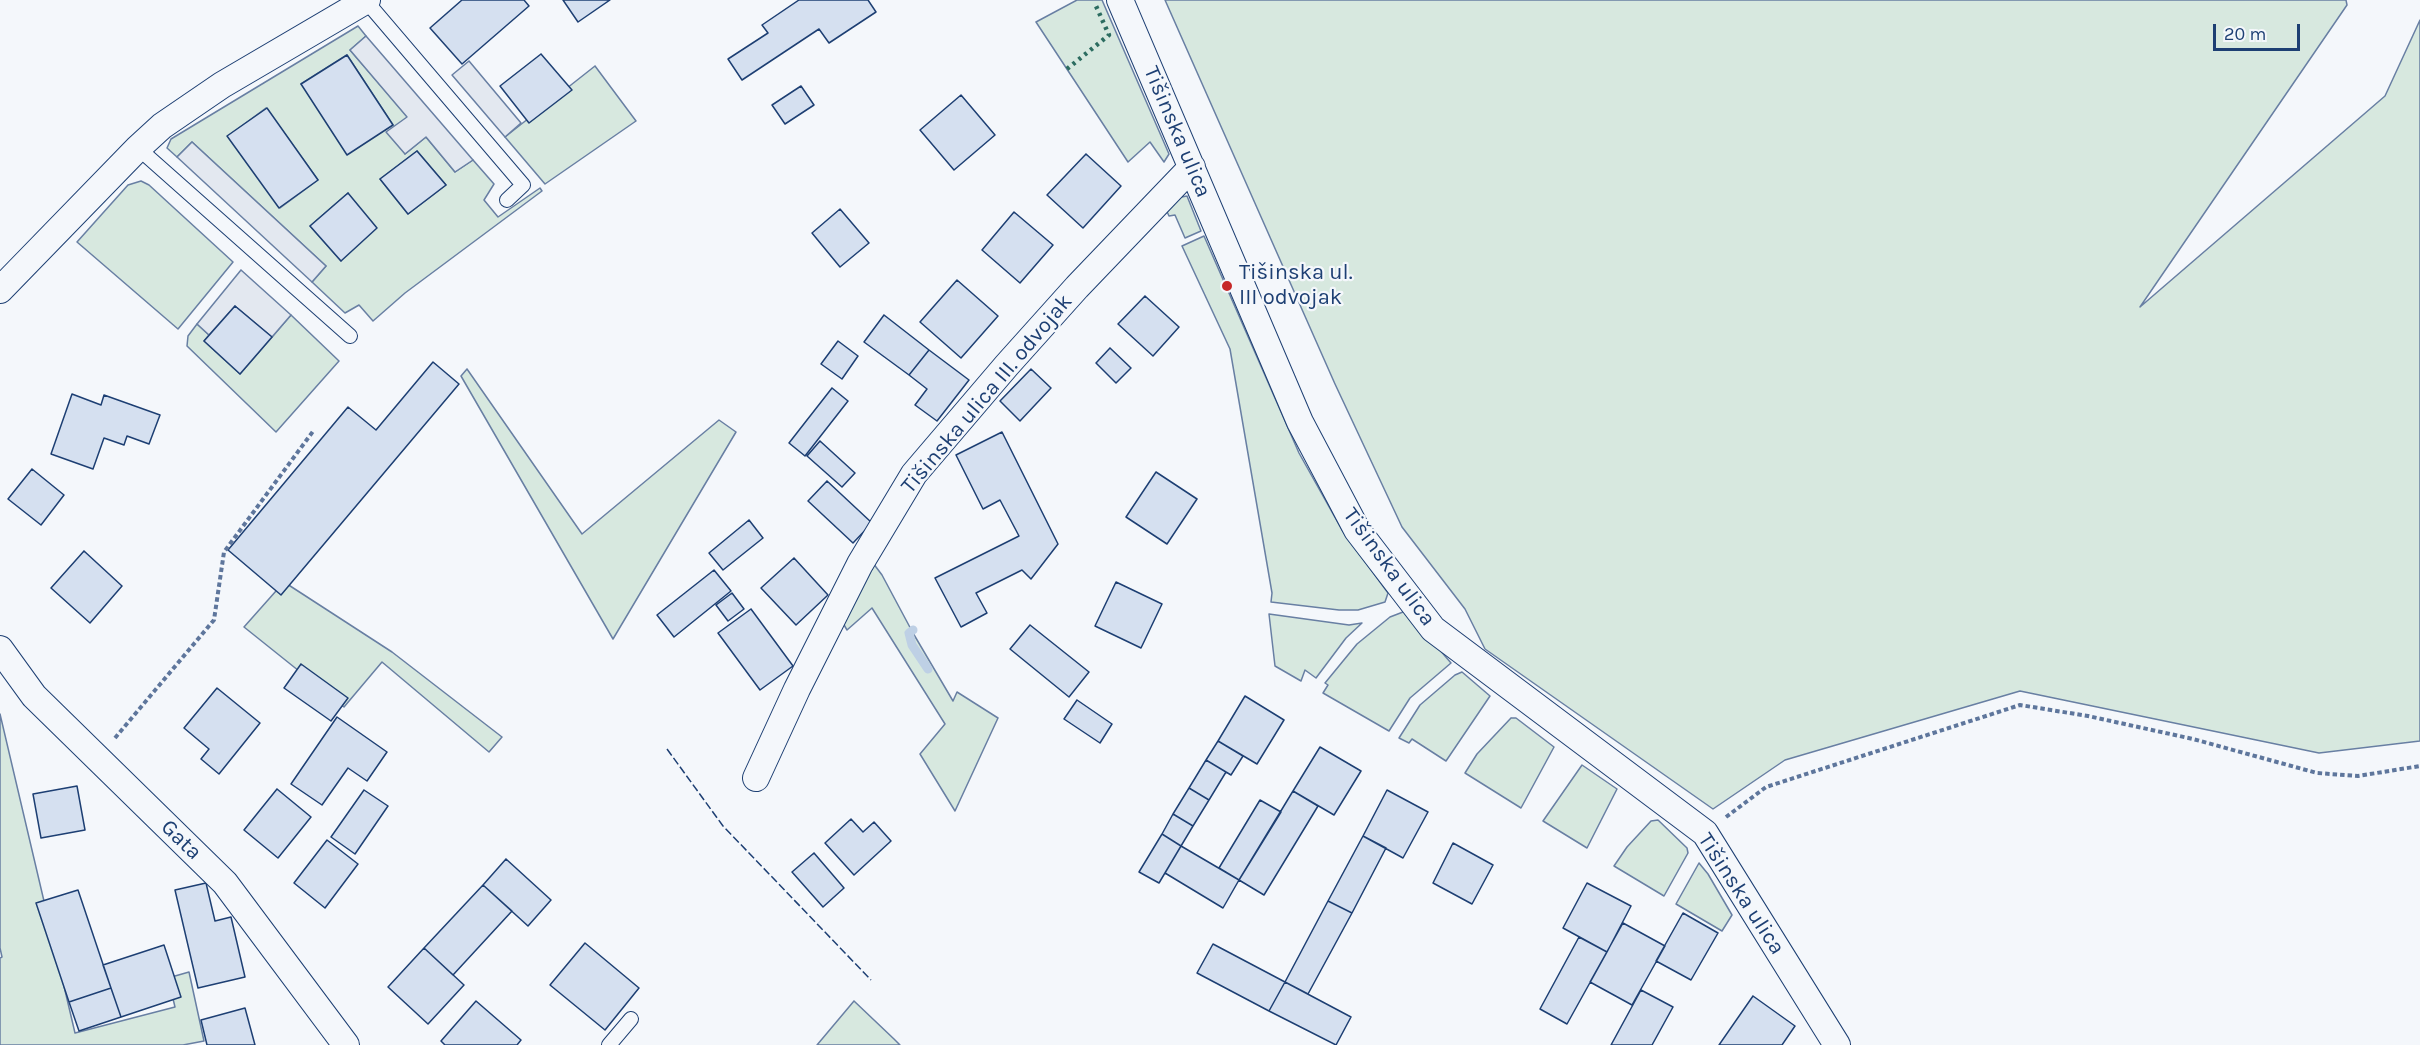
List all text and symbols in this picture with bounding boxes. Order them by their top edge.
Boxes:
scale bar [2216,12,2303,50]
text: 20 m [2224,23,2266,45]
street label: Tišinska ulica [1138,63,1216,201]
place label: Tišinska ul. III odvojak [1239,260,1353,312]
marker: Tišinska ul. III odvojak [1220,279,1234,293]
street label: Tišinska ulica III. odvojak [896,289,1078,499]
street label: Tišinska ulica [1337,503,1441,631]
street label: Gata [155,814,207,866]
street label: Tišinska ulica [1692,828,1790,960]

